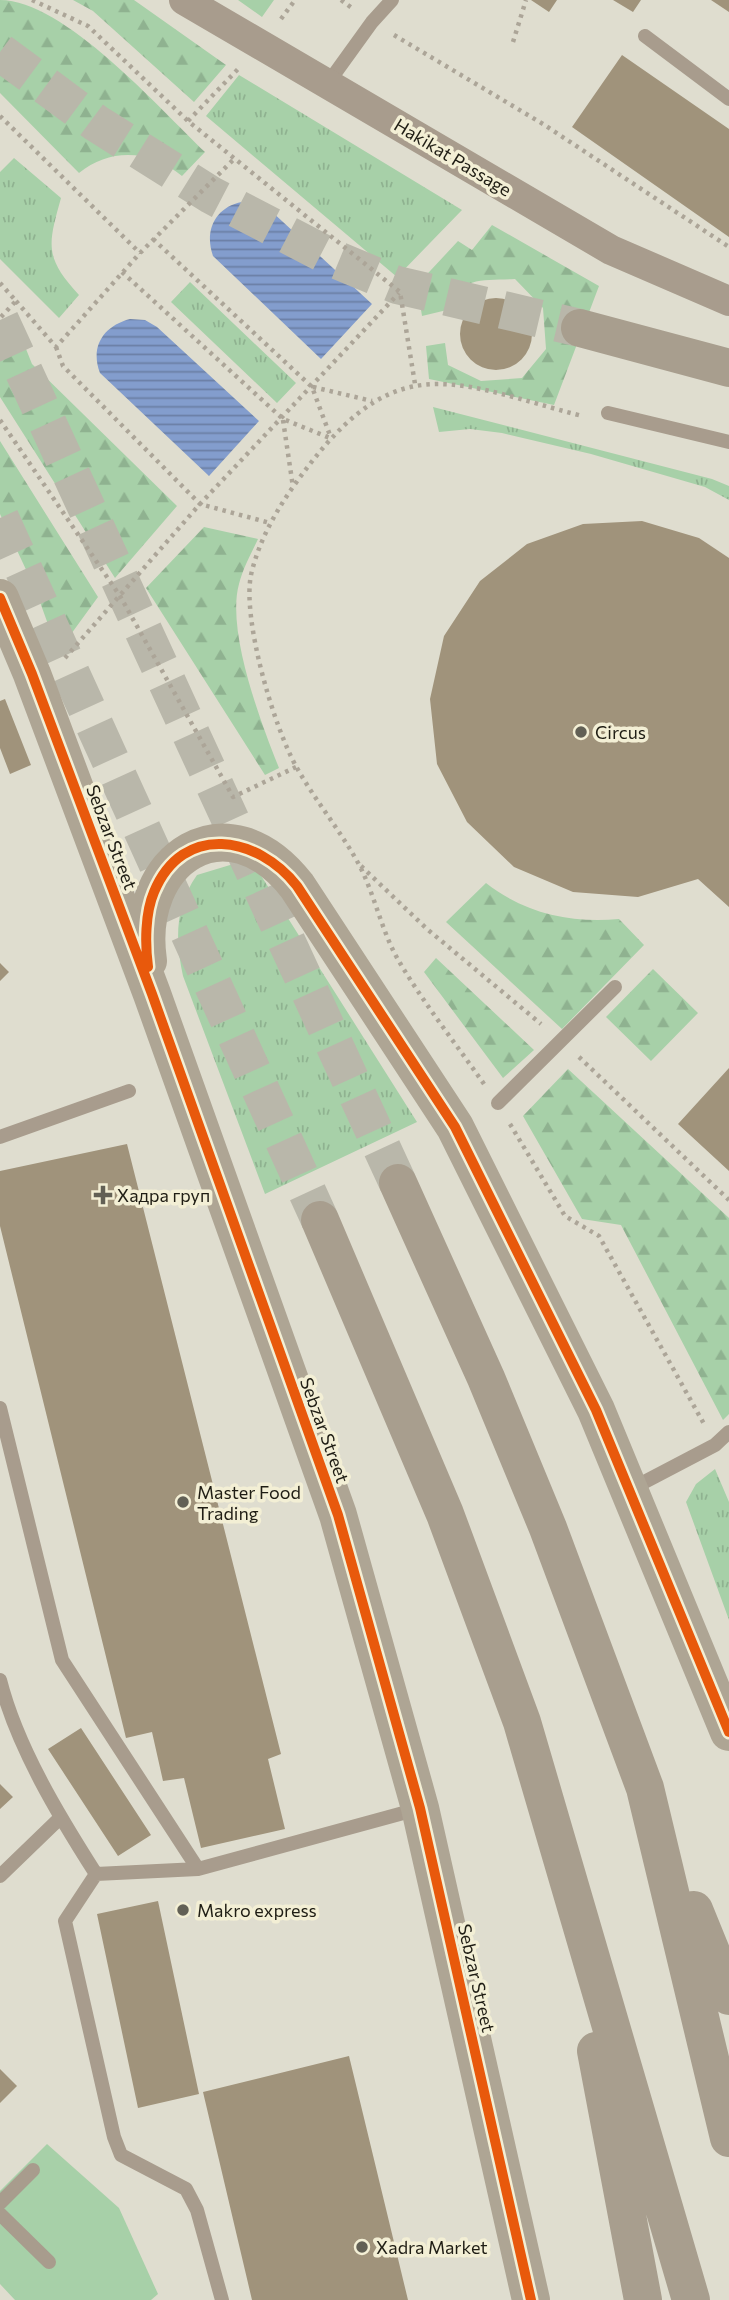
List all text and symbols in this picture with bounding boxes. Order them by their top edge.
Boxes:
street label: Hakikat Passage [390,113,516,201]
place label: Circus [595,721,646,743]
marker: Circus [573,724,589,740]
street label: Sebzar Street [82,781,142,893]
place label: Хадра груп [117,1184,210,1206]
marker: Хадра груп [95,1187,111,1203]
street label: Sebzar Street [296,1374,354,1486]
place label: Master Food Trading [197,1481,301,1524]
marker: Master Food Trading [175,1494,191,1510]
place label: Makro express [197,1899,317,1921]
marker: Makro express [175,1902,191,1918]
street label: Sebzar Street [454,1922,500,2034]
place label: Xadra Market [376,2236,488,2258]
marker: Xadra Market [354,2239,370,2255]

